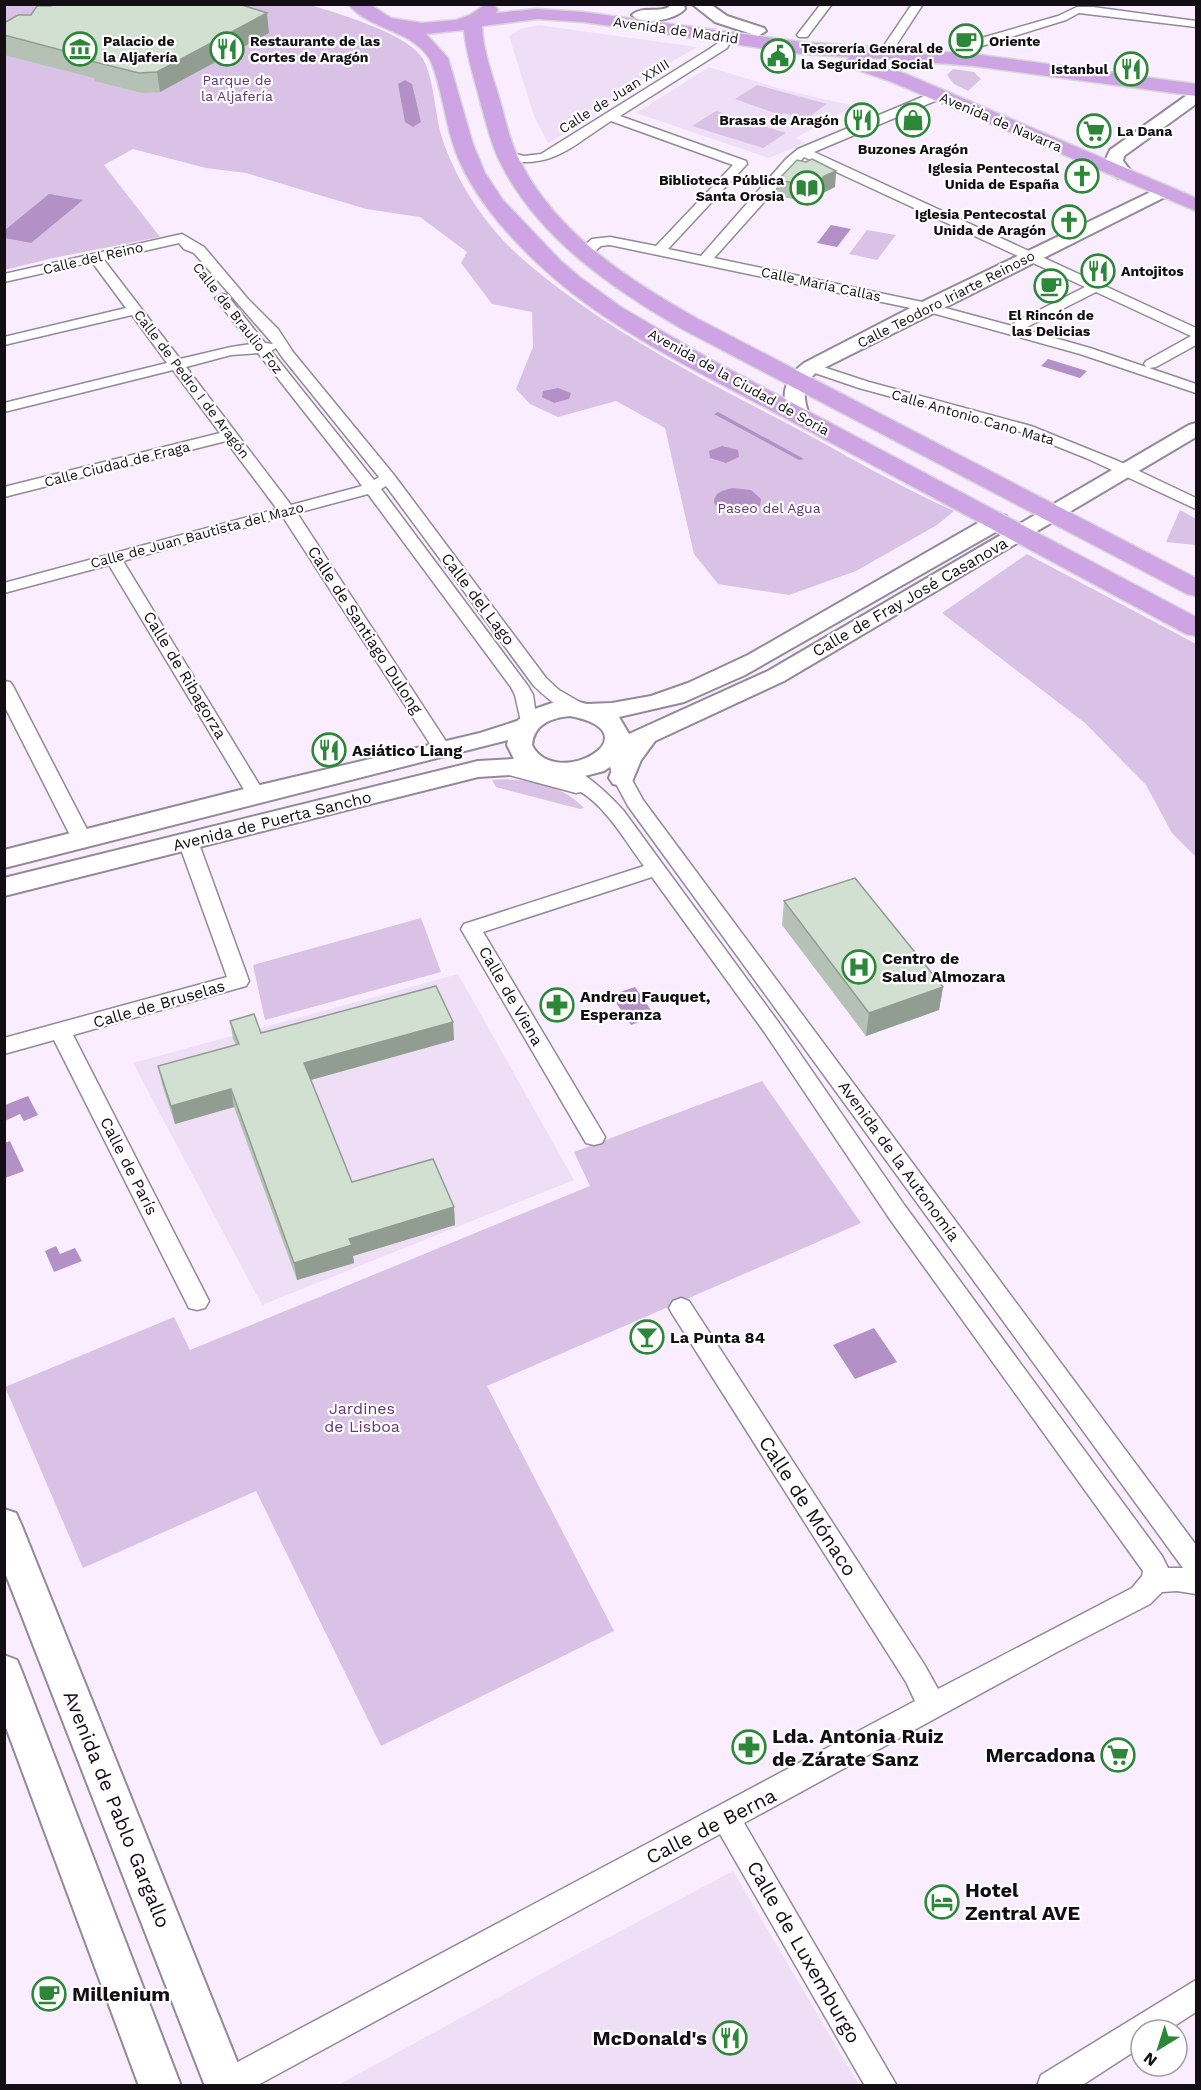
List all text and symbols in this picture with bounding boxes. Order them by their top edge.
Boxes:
street label: Avenida de Madrid [612,13,740,47]
cafe icon: Oriente [948,23,984,59]
museum icon: Palacio de la Aljafería [62,31,98,67]
restaurant icon: Restaurante de las Cortes de Aragón [209,31,245,67]
place label: Palacio de la Aljafería [103,33,178,65]
place label: Restaurante de las Cortes de Aragón [250,33,381,65]
place label: Oriente [989,33,1040,49]
public building icon: Tesorería General de la Seguridad Social [760,38,796,74]
place label: Tesorería General de la Seguridad Social [801,40,943,72]
restaurant icon: Istanbul [1113,51,1149,87]
street label: Calle de Juan XXIII [556,56,672,136]
place label: Istanbul [1051,61,1108,77]
park label: Parque de la Aljafería [201,72,273,104]
street label: Avenida de Navarra [937,89,1065,155]
restaurant icon: Brasas de Aragón [844,102,880,138]
shop icon: Buzones Aragón [895,102,931,138]
place label: Brasas de Aragón [719,112,839,128]
supermarket icon: La Dana [1076,113,1112,149]
place label: La Dana [1117,123,1173,139]
place label: Buzones Aragón [858,141,968,157]
church icon: Iglesia Pentecostal Unida de España [1064,158,1100,194]
place label: Iglesia Pentecostal Unida de España [928,160,1060,192]
library icon: Biblioteca Pública Santa Orosia [789,170,825,206]
place label: Biblioteca Pública Santa Orosia [659,172,785,204]
church icon: Iglesia Pentecostal Unida de Aragón [1051,204,1087,240]
place label: Iglesia Pentecostal Unida de Aragón [915,206,1046,238]
street label: Calle del Reino [41,239,145,277]
street label: Calle Teodoro Iriarte Reinoso [855,247,1037,351]
restaurant icon: Antojitos [1080,253,1116,289]
street label: Calle de Braulio Foz [190,259,286,377]
street label: Calle María Callas [760,263,882,305]
place label: Antojitos [1121,263,1184,279]
cafe icon: El Rincón de las Delicias [1033,268,1069,304]
street label: Calle de Pedro I de Aragón [131,307,253,461]
place label: El Rincón de las Delicias [1008,307,1094,339]
street label: Avenida de la Ciudad de Soria [646,325,832,439]
street label: Calle Antonio Cano Mata [890,386,1056,448]
street label: Calle Ciudad de Fraga [42,438,192,490]
street label: Calle de Juan Bautista del Mazo [89,499,305,571]
park label: Paseo del Agua [717,500,821,516]
street label: Calle de Fray José Casanova [809,533,1011,661]
street label: Calle de Santiago Dulong [304,543,427,718]
street label: Calle del Lago [437,549,519,649]
street label: Calle de Ribagorza [139,608,231,742]
restaurant icon: Asiático Liang [311,732,347,768]
place label: Asiático Liang [352,741,462,760]
street label: Avenida de Puerta Sancho [171,787,373,855]
street label: Calle de Viena [475,943,547,1049]
hospital icon: Centro de Salud Almozara [841,949,877,985]
place label: Centro de Salud Almozara [882,949,1006,986]
street label: Calle de Bruselas [91,976,227,1032]
pharmacy icon: Andreu Fauquet, Esperanza [539,987,575,1023]
place label: Andreu Fauquet, Esperanza [580,987,710,1024]
street label: Avenida de la Autonomía [834,1077,964,1245]
street label: Calle de París [96,1114,162,1218]
bar icon: La Punta 84 [629,1319,665,1355]
place label: La Punta 84 [670,1328,765,1347]
park label: Jardines de Lisboa [324,1399,400,1436]
street label: Calle de Mónaco [754,1431,862,1581]
street label: Avenida de Pablo Gargallo [58,1687,176,1931]
place label: Lda. Antonia Ruiz de Zárate Sanz [772,1724,944,1771]
pharmacy icon: Lda. Antonia Ruiz de Zárate Sanz [731,1729,767,1765]
supermarket icon: Mercadona [1100,1737,1136,1773]
place label: Mercadona [985,1743,1095,1767]
street label: Calle de Berna [642,1783,780,1869]
street label: Calle de Luxemburgo [742,1857,866,2047]
place label: Hotel Zentral AVE [965,1878,1080,1925]
hotel icon: Hotel Zentral AVE [924,1884,960,1920]
cafe icon: Millenium [31,1976,67,2012]
place label: Millenium [72,1982,170,2006]
north arrow [1129,2018,1189,2078]
restaurant icon: McDonald's [712,2020,748,2056]
place label: McDonald's [593,2026,707,2050]
text: N [1140,2048,1161,2071]

